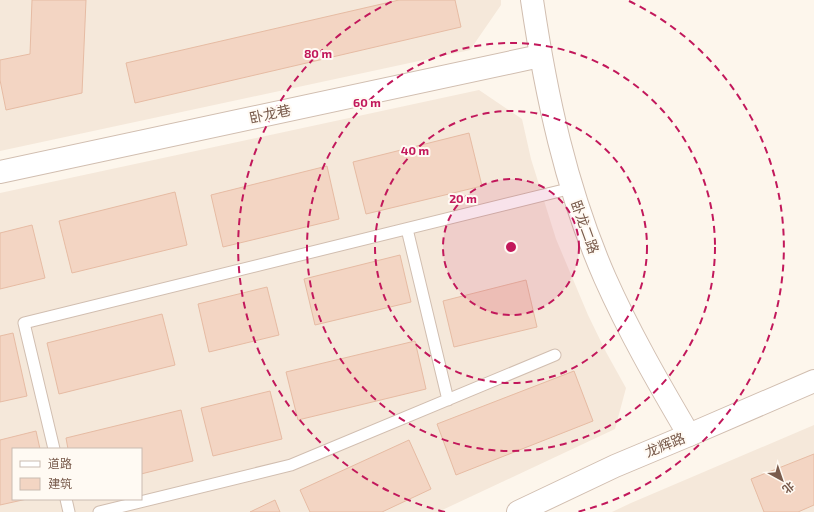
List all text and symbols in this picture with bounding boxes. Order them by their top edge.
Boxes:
text: 80 m [304,46,332,60]
text: 60 m [353,95,381,109]
street label: 卧龙巷 [248,101,292,126]
text: 40 m [401,143,429,157]
text: 20 m [449,191,477,205]
street label: 卧龙二路 [568,198,603,256]
centre of rings [504,240,518,254]
street label: 龙辉路 [642,429,687,460]
legend [12,448,142,500]
text: 道路 [48,456,72,470]
north arrow [762,460,802,500]
text: 建筑 [48,476,72,490]
text: 北 [780,480,797,497]

